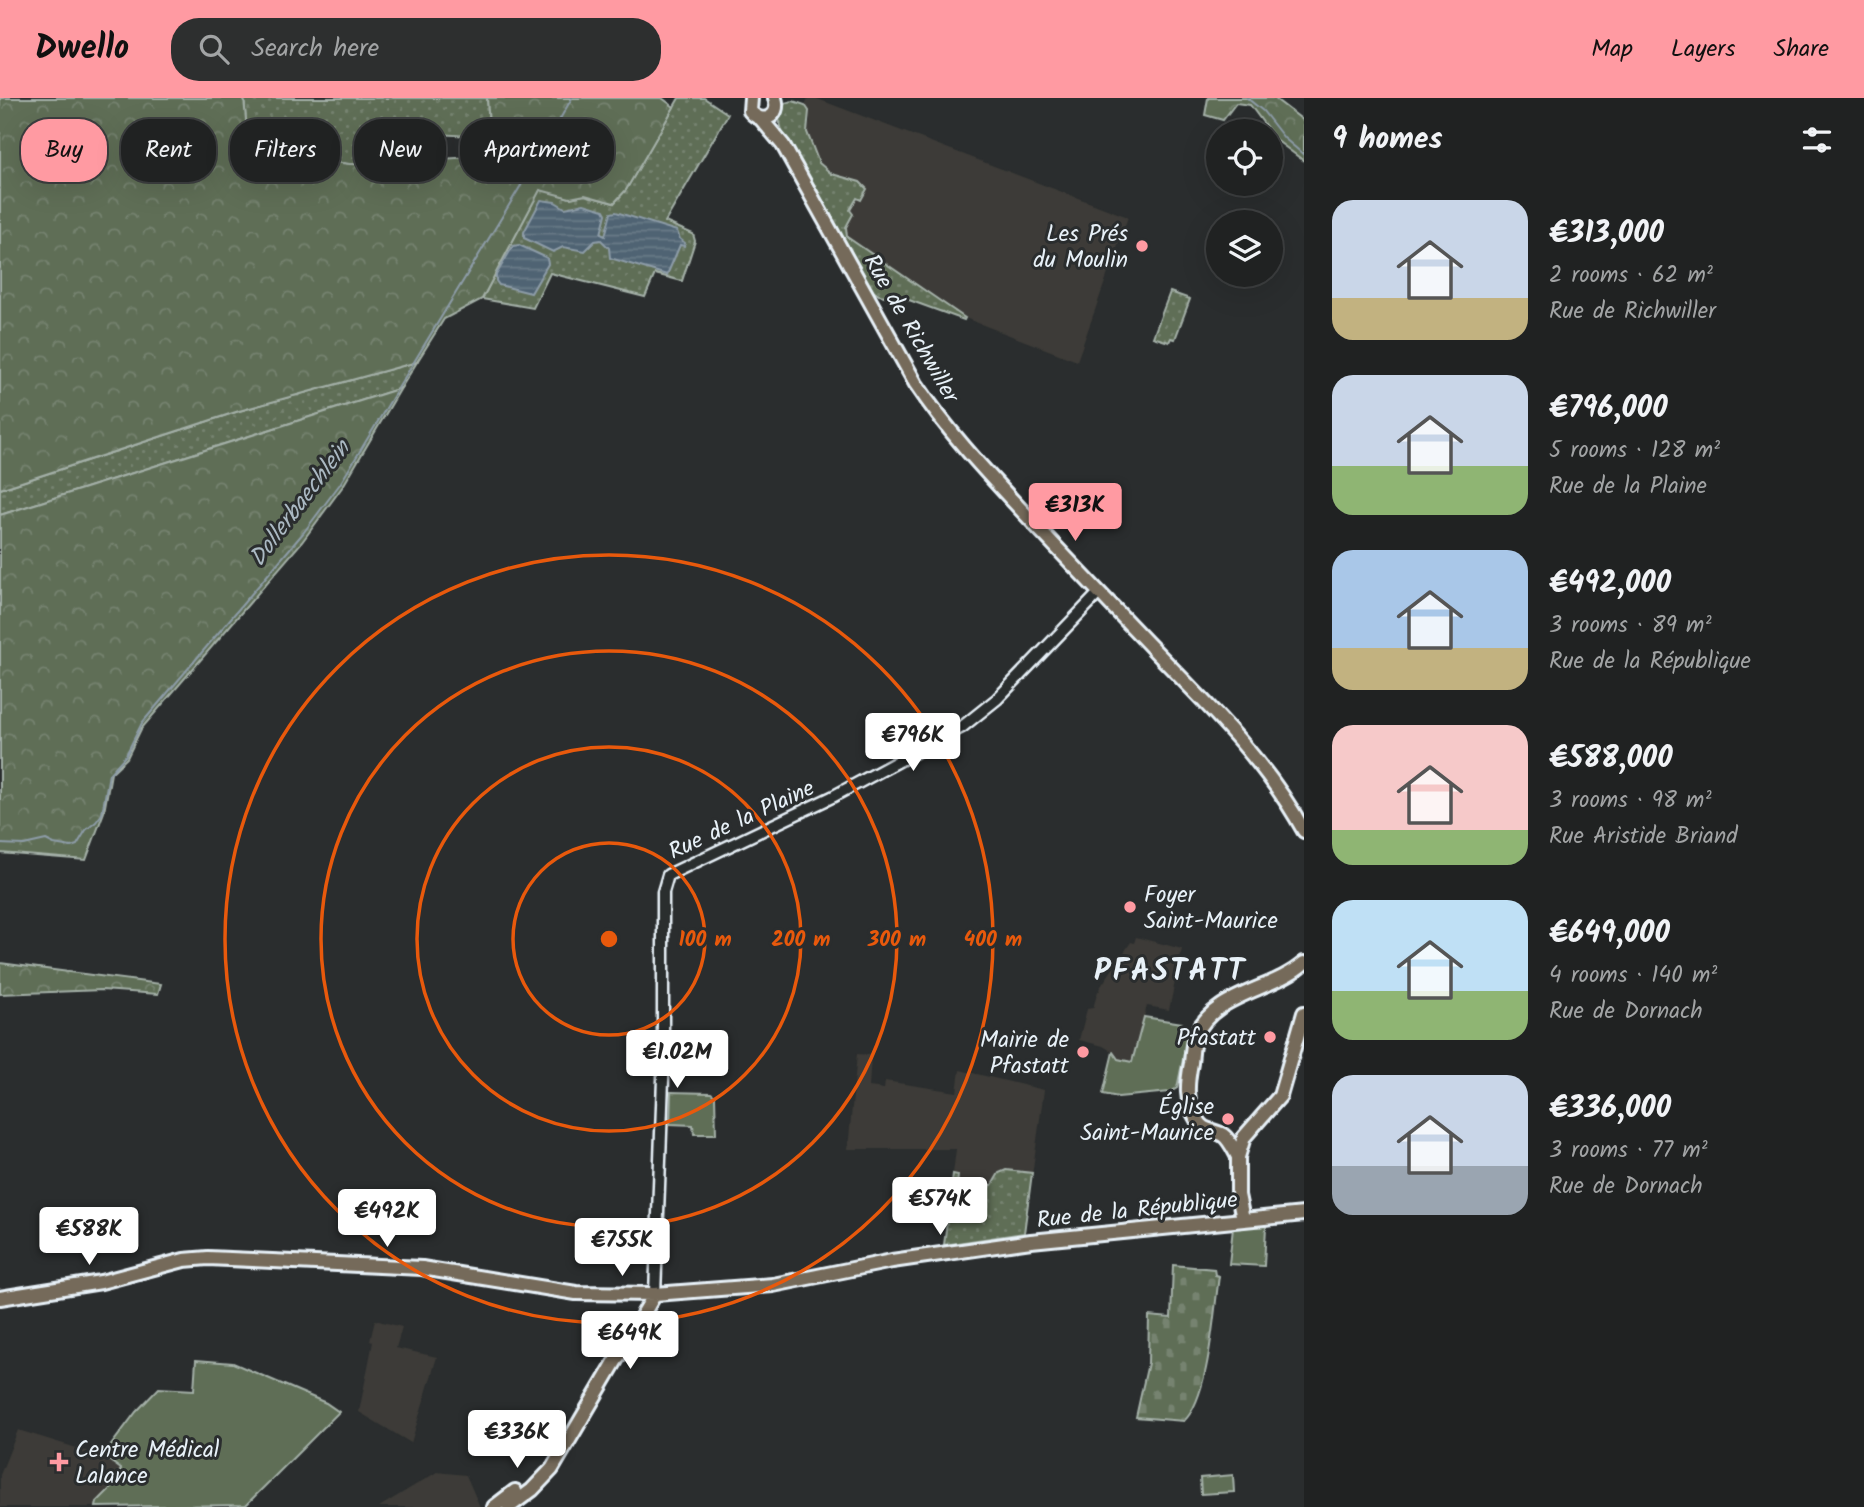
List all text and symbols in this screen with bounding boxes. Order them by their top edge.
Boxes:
search box [171,18,661,81]
text: Dwello [35,23,129,76]
text: Search here [251,28,379,70]
icon: search [195,30,233,68]
text: Map [1591,30,1633,69]
text: Layers [1671,30,1735,69]
text: Share [1773,30,1829,69]
text: 9 homes [1332,116,1443,164]
chip: Buy [21,119,107,182]
chip: Rent [121,119,216,182]
chip: Filters [230,119,340,182]
chip: New [354,119,446,182]
chip: Apartment [460,119,614,182]
map controls [1206,119,1283,287]
button: locate [1206,119,1283,196]
icon: filters [1798,121,1836,159]
button: layers [1206,210,1283,287]
text: €313,000 [1549,210,1664,258]
place label: Les Prés du Moulin [1033,217,1128,279]
icon: home [1388,228,1472,312]
marker: Les Prés du Moulin [1134,238,1150,254]
street label: Rue de Richwiller [853,248,968,411]
text: 2 rooms · 62 m² [1549,258,1713,294]
text: Rue de Richwiller [1549,294,1716,330]
text: €796,000 [1549,385,1668,433]
icon: home [1388,403,1472,487]
water label: Dollerbaechlein [239,430,362,576]
text: 5 rooms · 128 m² [1549,433,1720,469]
text: Rue de la Plaine [1549,469,1707,505]
pin: €313K [1026,484,1124,543]
text: €313K [1045,488,1105,524]
text: €492,000 [1549,560,1671,608]
icon: home [1388,578,1472,662]
text: 3 rooms · 89 m² [1549,608,1712,644]
text: Rue de la République [1549,644,1751,680]
pin: €796K [864,714,962,773]
text: €796K [881,718,945,754]
text: €588,000 [1549,735,1673,783]
icon: home [1388,753,1472,837]
street label: Rue de la Plaine [663,771,821,870]
text: 3 rooms · 98 m² [1549,783,1712,819]
text: Rue Aristide Briand [1549,819,1738,855]
place label: Foyer Saint-Maurice [1144,878,1278,940]
marker: Foyer Saint-Maurice [1122,899,1138,915]
text: €649,000 [1549,910,1670,958]
text: 100 m [678,924,732,957]
text: 200 m [771,924,831,957]
text: 300 m [867,924,926,957]
text: 400 m [964,924,1022,957]
centre of rings [597,927,621,951]
icon: home [1388,928,1472,1012]
district label: PFASTATT [1094,948,1247,996]
text: 4 rooms · 140 m² [1549,958,1717,994]
text: Rue de Dornach [1549,994,1703,1030]
place label: Pfastatt [1177,1021,1257,1057]
place label: Mairie de Pfastatt [980,1023,1070,1085]
marker: Pfastatt [1262,1029,1278,1045]
pin: €1.02M [620,1030,734,1090]
text: €1.02M [642,1035,712,1071]
marker: Mairie de Pfastatt [1075,1044,1091,1060]
text: €336,000 [1549,1085,1671,1133]
place label: Église Saint-Maurice [1080,1090,1214,1152]
icon: home [1388,1103,1472,1187]
marker: Église Saint-Maurice [1220,1111,1236,1127]
text: 3 rooms · 77 m² [1549,1133,1708,1169]
text: Rue de Dornach [1549,1169,1703,1205]
pin: €574K [891,1178,989,1237]
text: €574K [908,1182,972,1218]
street label: Rue de la République [1035,1183,1239,1239]
pin: €492K [338,1190,436,1249]
text: €492K [354,1194,420,1230]
pin: €588K [40,1208,138,1267]
text: €588K [55,1212,123,1248]
pin: €755K [573,1218,671,1278]
text: €755K [591,1223,653,1259]
pin: €649K [581,1312,679,1371]
text: €649K [597,1316,663,1352]
pin: €336K [468,1410,566,1470]
text: €336K [484,1415,550,1451]
place label: Centre Médical Lalance [75,1433,220,1495]
marker: Centre Médical Lalance [49,1452,69,1472]

